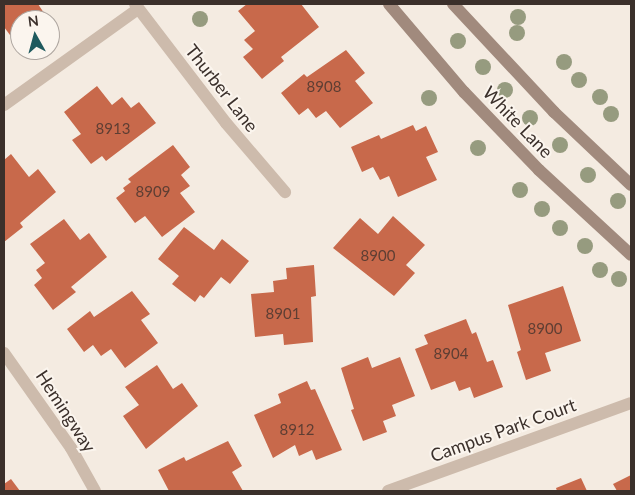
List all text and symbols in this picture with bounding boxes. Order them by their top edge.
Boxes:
north arrow [10,10,60,60]
text: N [27,12,40,30]
street label: Thurber Lane [181,40,263,136]
house number: 8908 [307,78,341,96]
street label: White Lane [479,82,557,162]
house number: 8913 [96,120,130,138]
house number: 8909 [136,183,170,201]
house number: 8900 [361,247,395,265]
house number: 8901 [266,305,300,323]
house number: 8900 [528,320,562,338]
house number: 8904 [434,345,468,363]
street label: Hemingway [31,366,101,456]
street label: Campus Park Court [427,394,579,466]
house number: 8912 [280,421,314,439]

